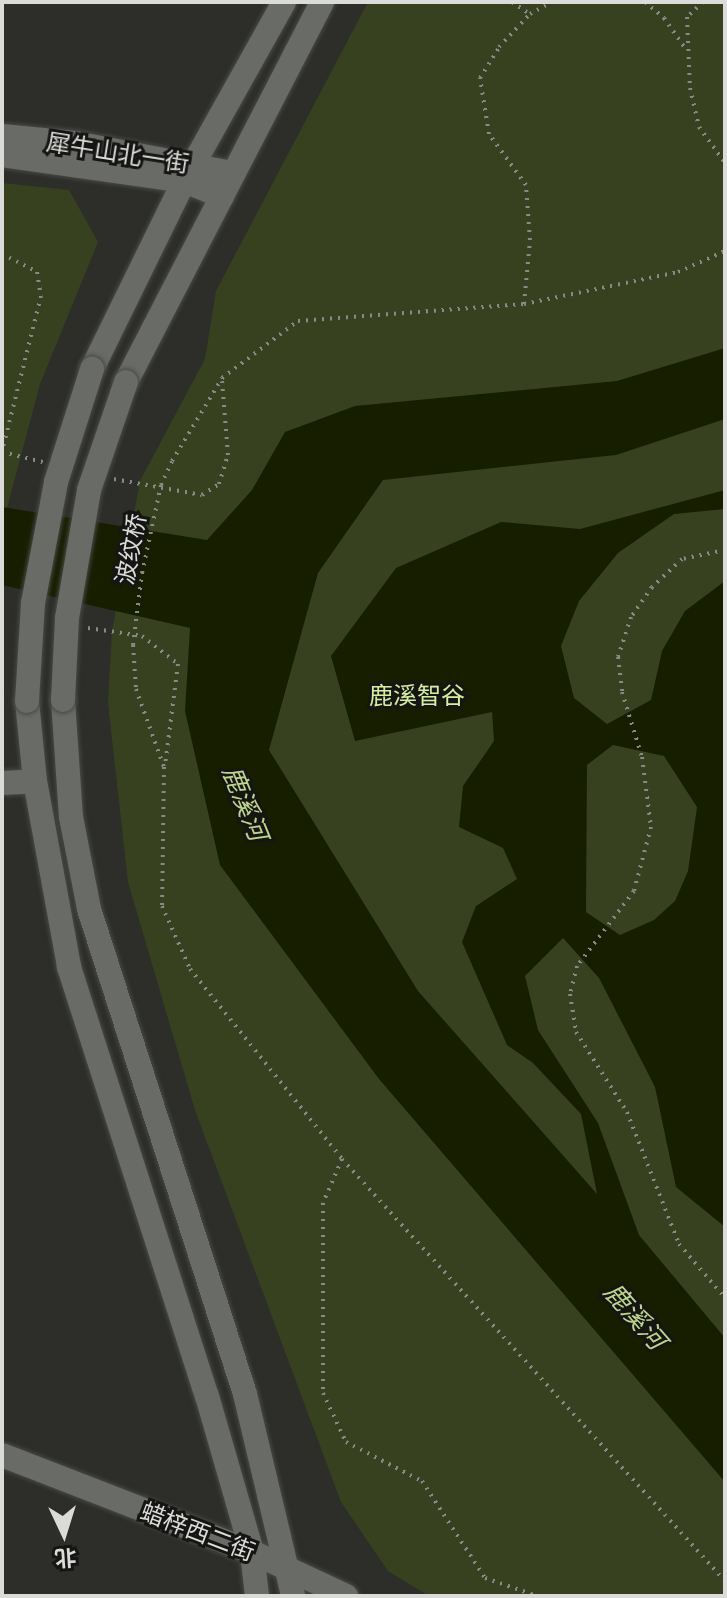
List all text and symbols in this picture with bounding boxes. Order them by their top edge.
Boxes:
street label: 犀牛山北一街 [45,127,191,177]
street label: 波纹桥 [109,511,151,587]
park label: 鹿溪智谷 [369,681,465,709]
water label: 鹿溪河 [216,761,274,845]
water label: 鹿溪河 [598,1276,672,1356]
north arrow [24,1494,104,1574]
street label: 蜡梓西二街 [137,1496,259,1566]
text: 北 [54,1542,78,1574]

